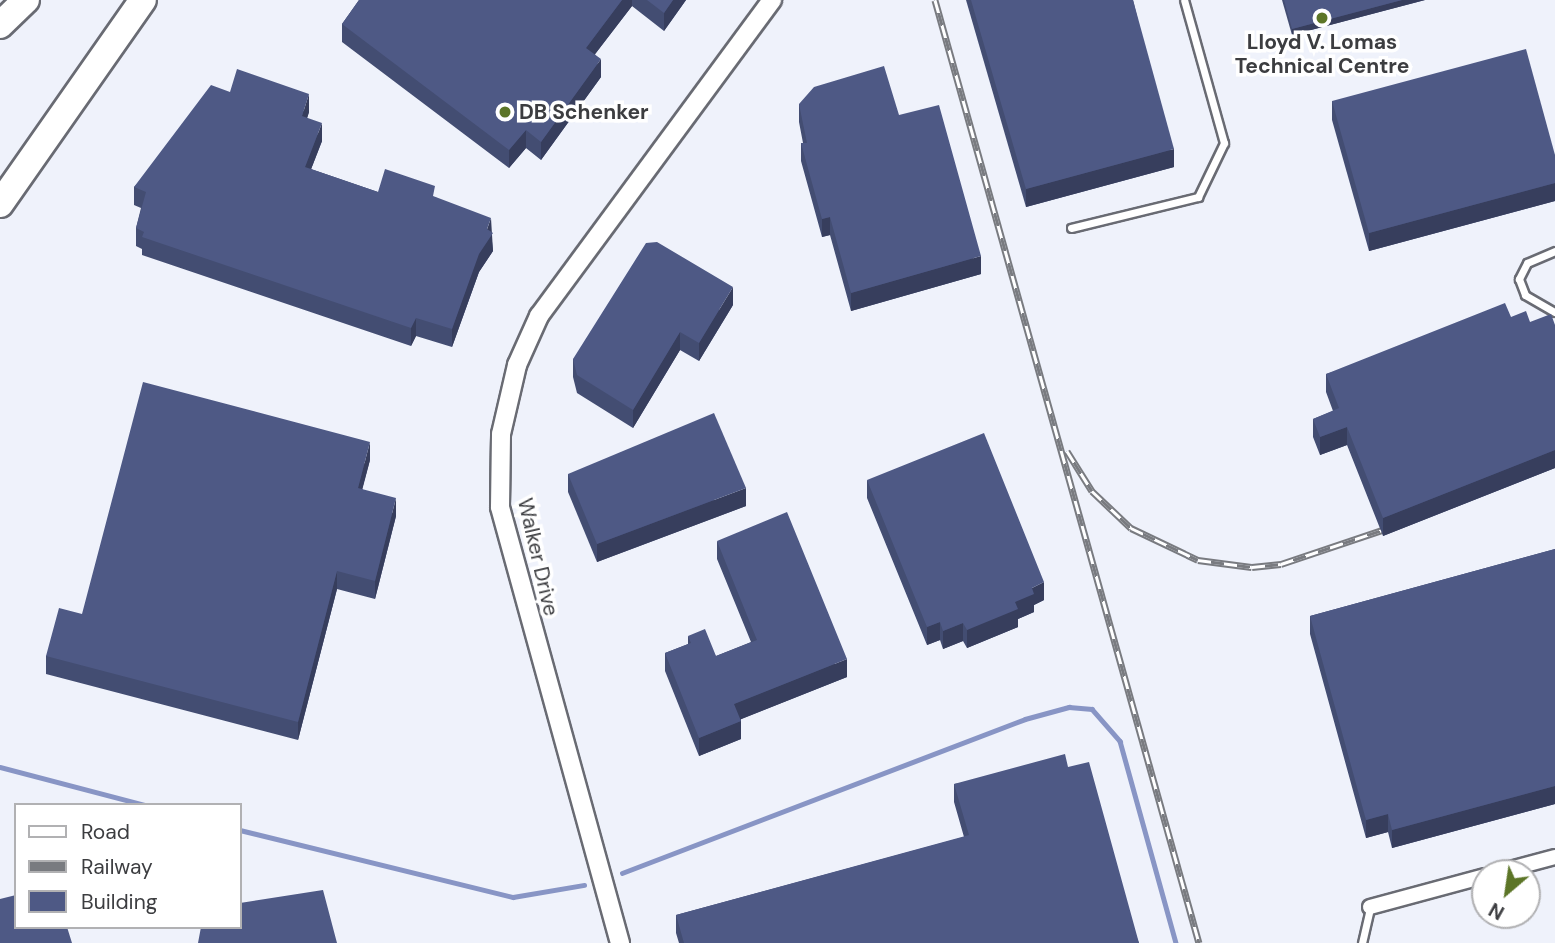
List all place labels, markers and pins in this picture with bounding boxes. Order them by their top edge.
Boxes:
marker: Lloyd V. Lomas Technical Centre [1314,10,1330,26]
place label: Lloyd V. Lomas Technical Centre [1235,29,1409,79]
place label: DB Schenker [519,99,649,125]
marker: DB Schenker [497,104,513,120]

